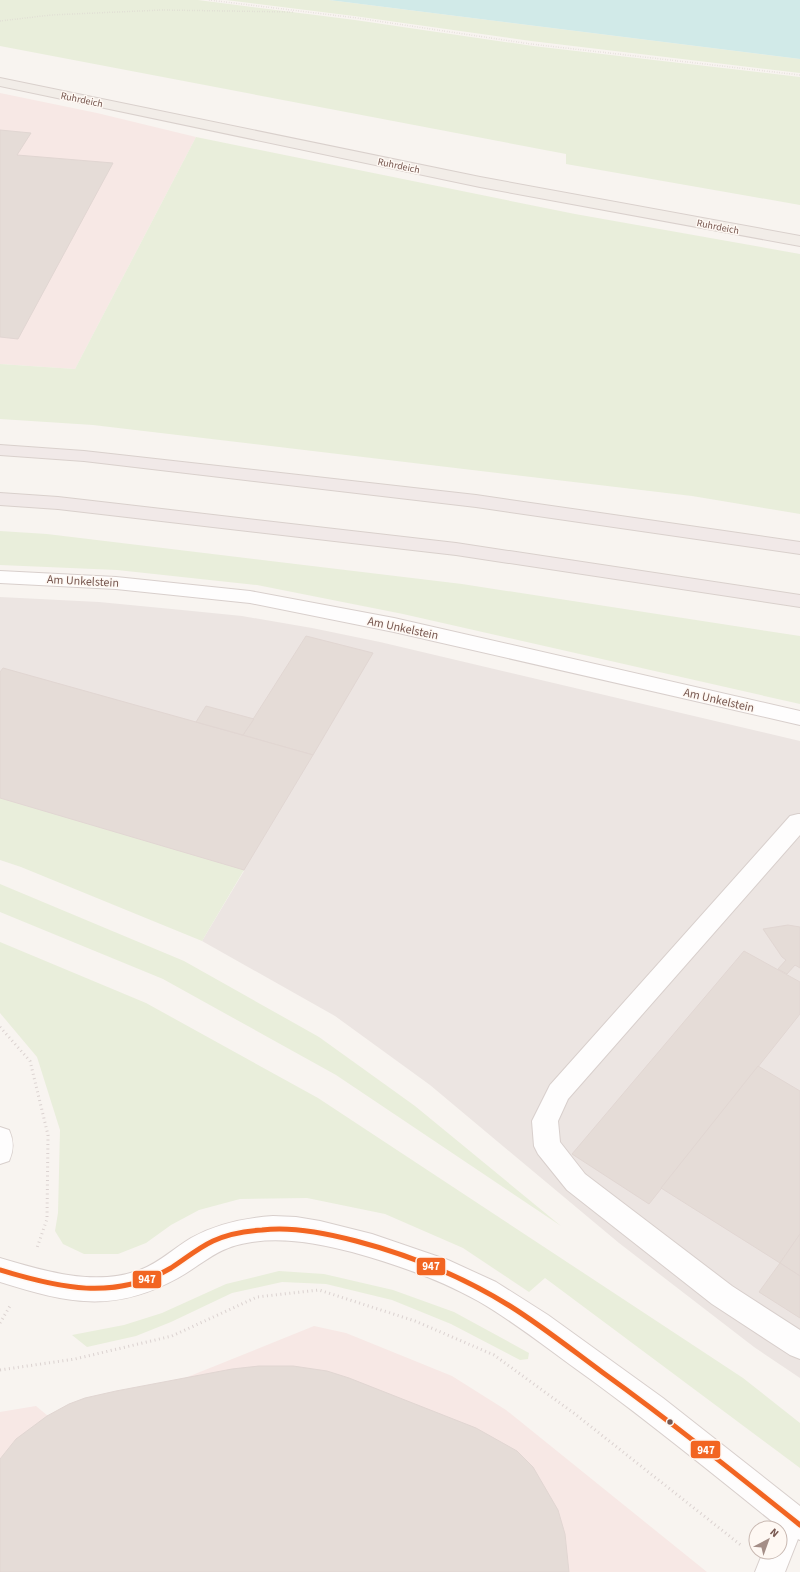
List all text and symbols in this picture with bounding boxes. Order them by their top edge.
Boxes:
street label: Ruhrdeich [59,89,104,111]
street label: Ruhrdeich [376,155,421,177]
street label: Ruhrdeich [695,216,740,238]
street label: Am Unkelstein [47,571,119,592]
street label: Am Unkelstein [366,613,440,644]
street label: Am Unkelstein [682,684,756,717]
line badge: 947 [416,1257,446,1276]
text: 947 [422,1259,440,1274]
line badge: 947 [132,1270,162,1289]
text: 947 [138,1272,156,1287]
unlabelled marker [665,1417,675,1427]
line badge: 947 [690,1440,721,1459]
text: 947 [697,1443,715,1458]
north arrow [748,1520,788,1560]
text: N [767,1525,782,1541]

